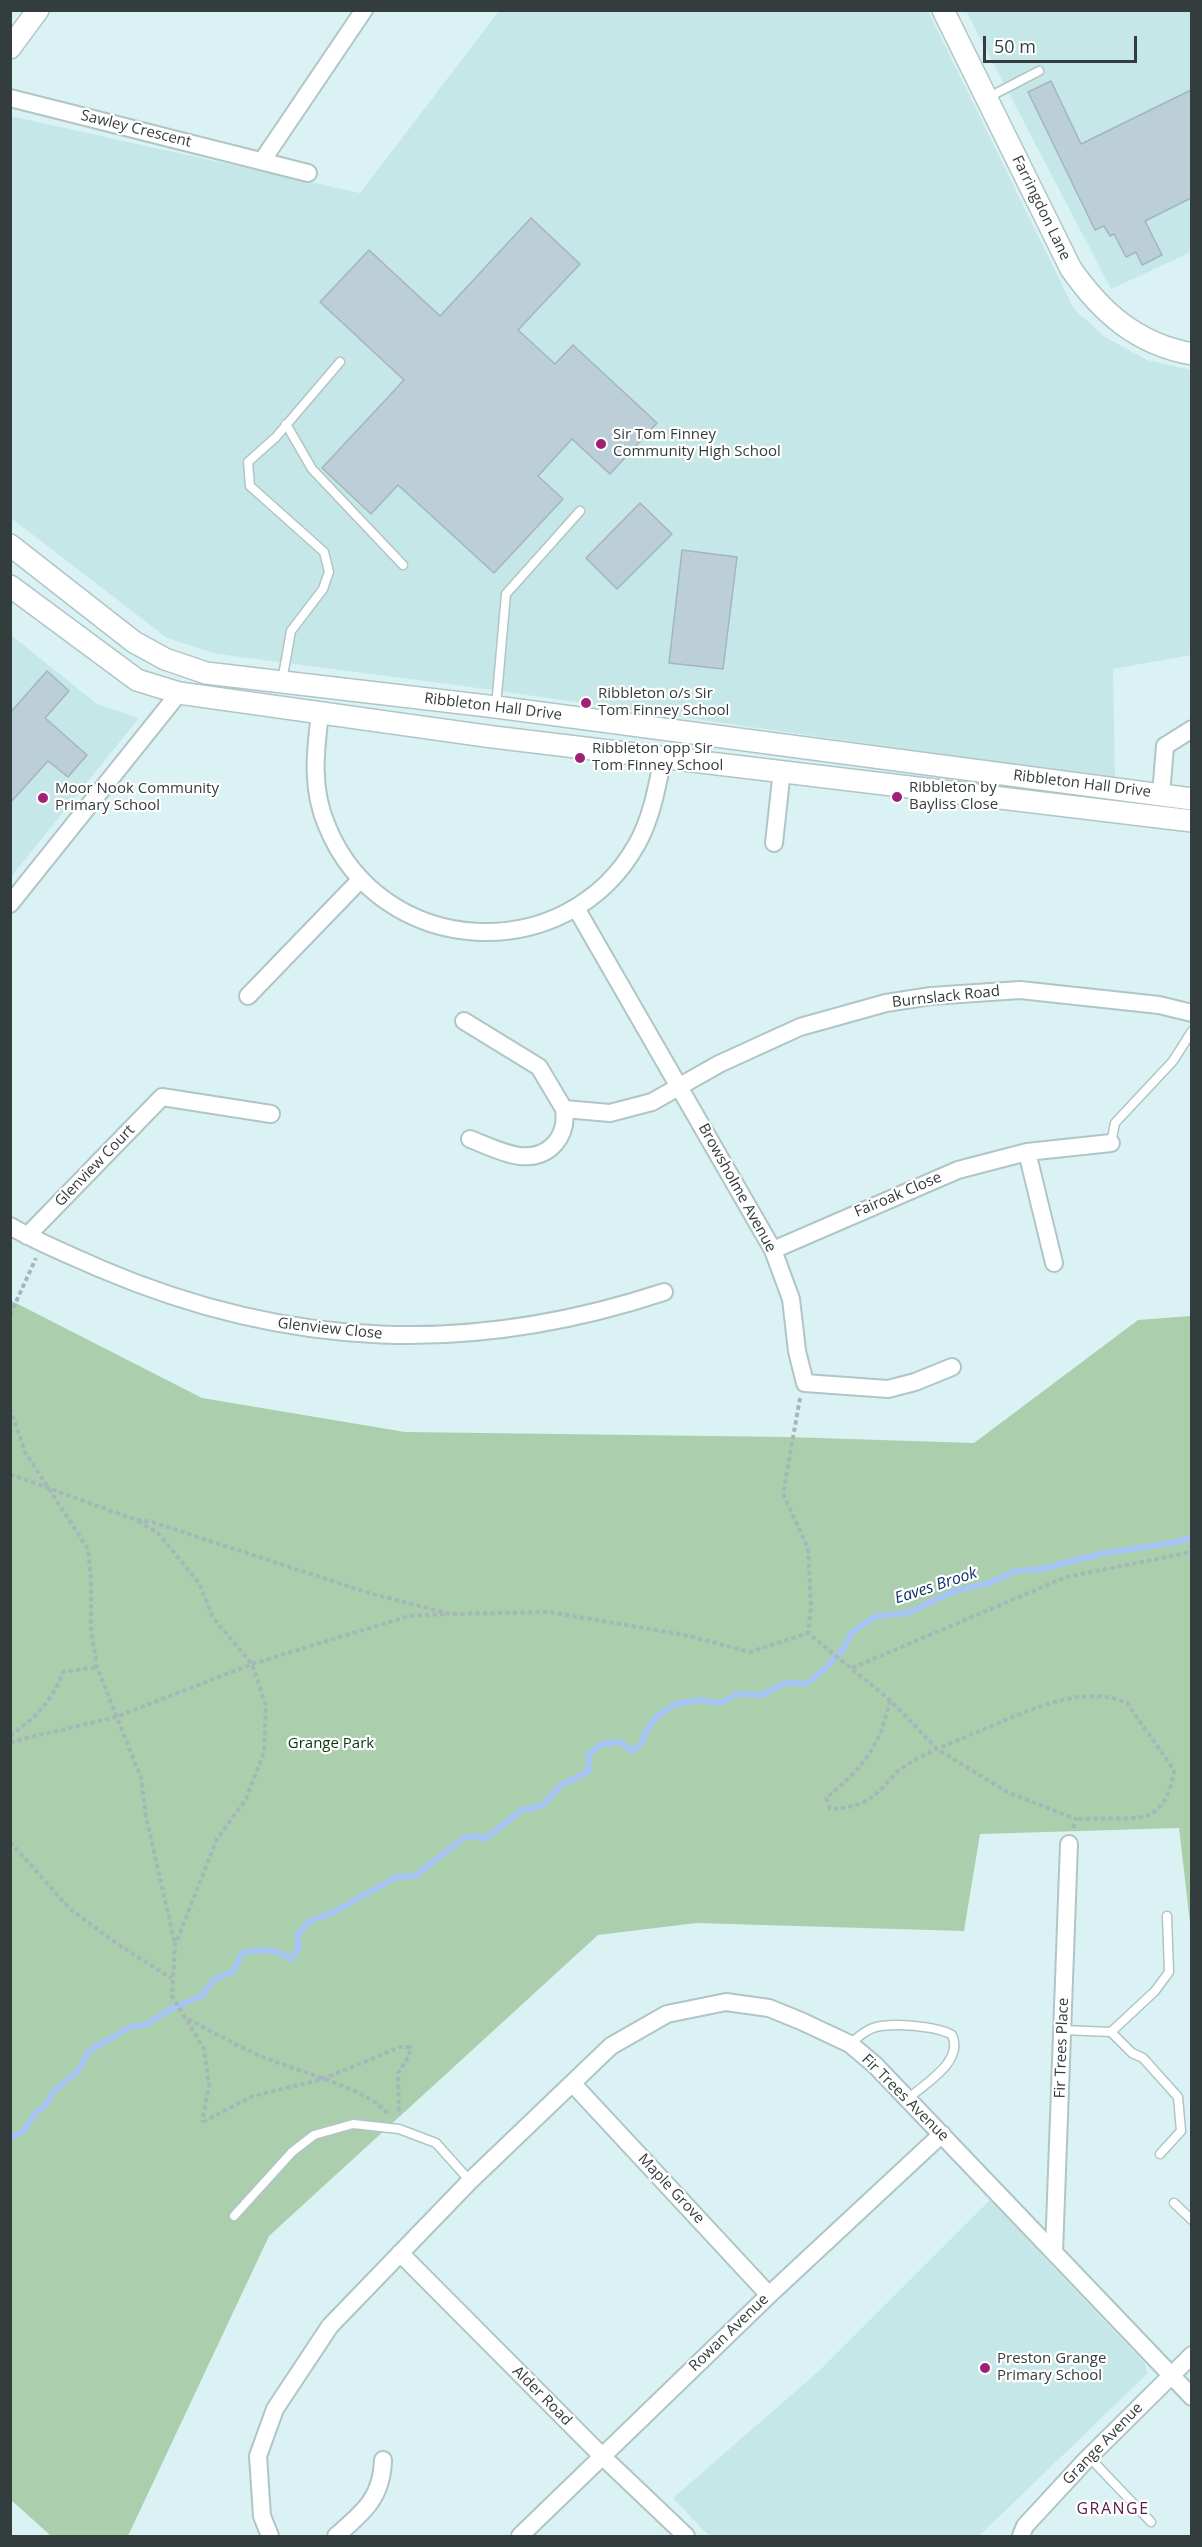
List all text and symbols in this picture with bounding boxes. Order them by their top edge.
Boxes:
scale bar [986,24,1140,62]
text: 50 m [994,34,1036,58]
street label: Sawley Crescent [79,107,193,151]
street label: Farringdon Lane [1008,153,1074,263]
place label: Sir Tom Finney Community High School [613,426,781,461]
marker: Sir Tom Finney Community High School [594,437,608,451]
place label: Ribbleton o/s Sir Tom Finney School [598,685,729,720]
street label: Ribbleton Hall Drive [423,690,563,724]
marker: Ribbleton o/s Sir Tom Finney School [579,696,593,710]
place label: Ribbleton opp Sir Tom Finney School [592,740,723,775]
marker: Ribbleton opp Sir Tom Finney School [573,751,587,765]
street label: Ribbleton Hall Drive [1012,767,1152,801]
place label: Ribbleton by Bayliss Close [909,779,998,814]
place label: Moor Nook Community Primary School [55,780,219,815]
marker: Ribbleton by Bayliss Close [890,790,904,804]
marker: Moor Nook Community Primary School [36,791,50,805]
street label: Burnslack Road [891,982,1001,1012]
street label: Glenview Court [51,1121,139,1211]
street label: Browsholme Avenue [694,1121,780,1255]
street label: Fairoak Close [852,1169,944,1221]
street label: Glenview Close [277,1315,383,1343]
water label: Eaves Brook [892,1564,980,1608]
park label: Grange Park [288,1735,374,1753]
street label: Fir Trees Place [1051,1997,1073,2099]
street label: Fir Trees Avenue [858,2051,952,2145]
street label: Maple Grove [634,2150,708,2228]
street label: Rowan Avenue [686,2291,772,2375]
place label: Preston Grange Primary School [997,2350,1106,2385]
marker: Preston Grange Primary School [978,2361,992,2375]
street label: Alder Road [509,2363,575,2429]
street label: Grange Avenue [1059,2399,1147,2489]
district label: GRANGE [1076,2499,1150,2519]

